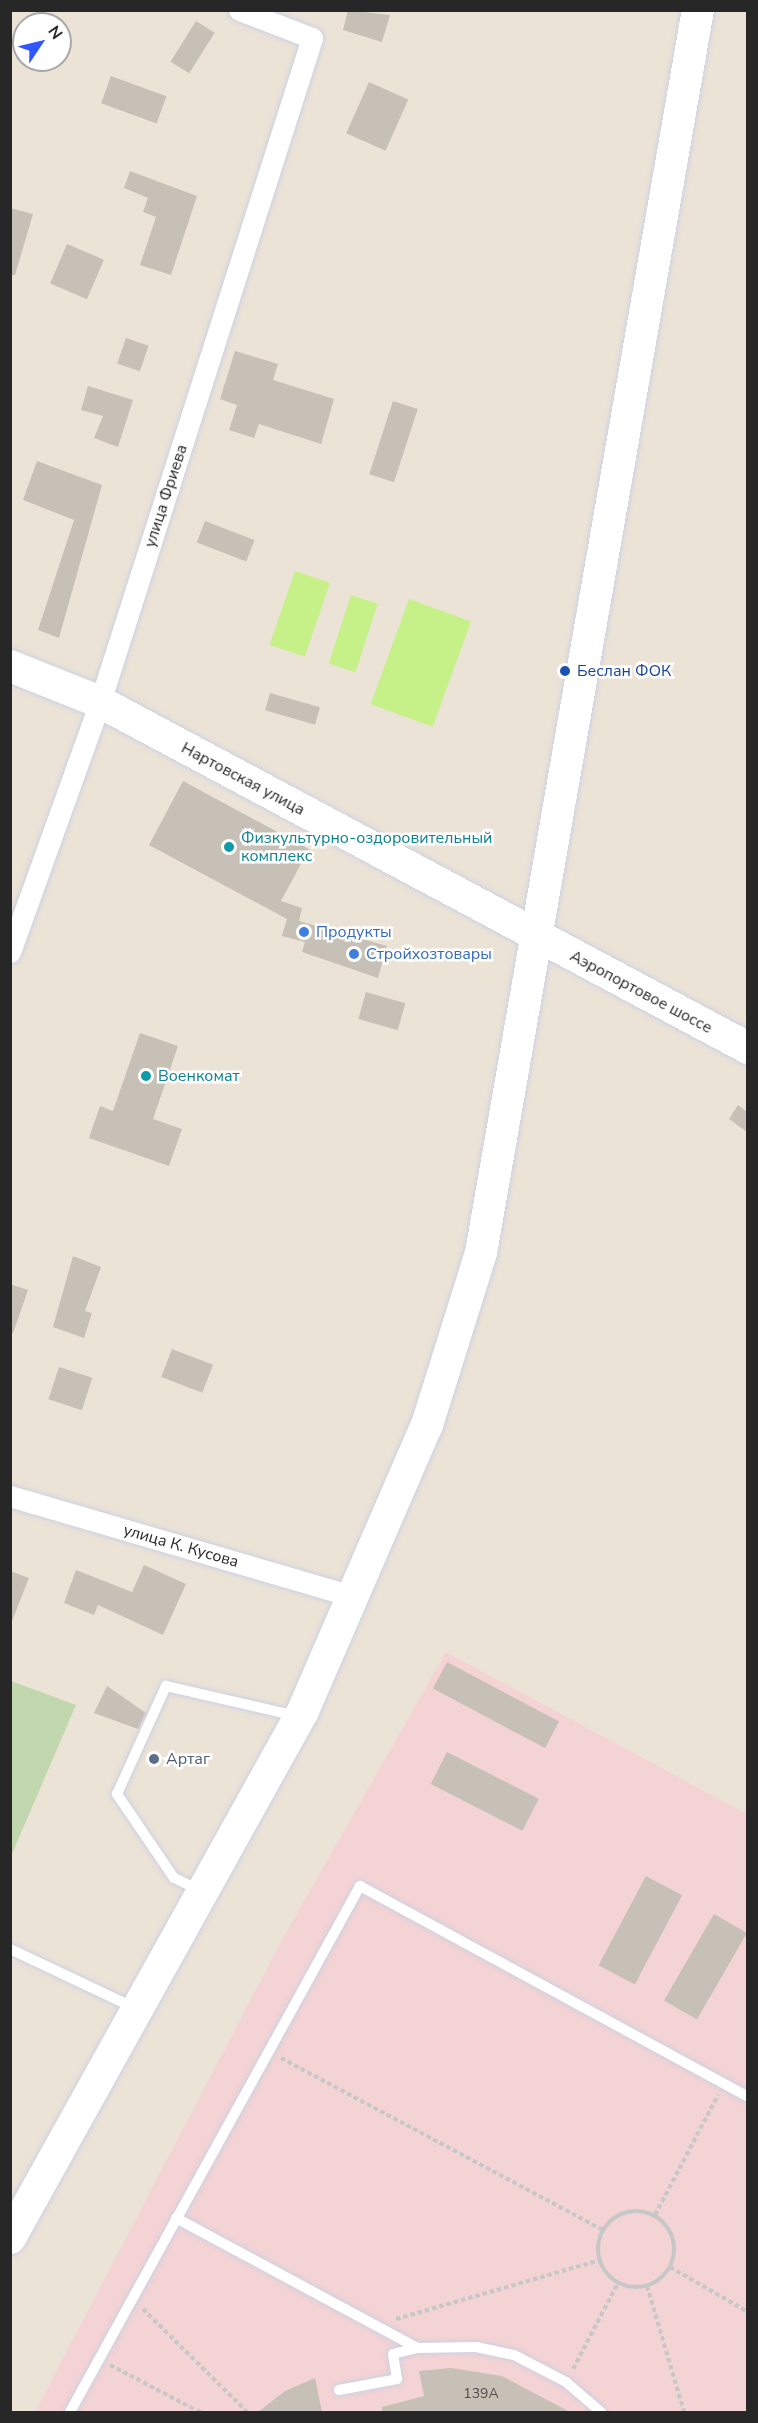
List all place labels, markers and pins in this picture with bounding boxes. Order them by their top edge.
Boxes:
place label: Беслан ФОК [577,661,671,681]
marker: Беслан ФОК [558,664,572,678]
place label: Физкультурно-оздоровительный комплекс [241,828,492,866]
marker: Физкультурно-оздоровительный комплекс [222,840,236,854]
place label: Продукты [316,922,392,942]
marker: Продукты [297,925,311,939]
place label: Стройхозтовары [366,944,492,964]
marker: Стройхозтовары [347,947,361,961]
place label: Военкомат [158,1066,240,1086]
marker: Военкомат [139,1069,153,1083]
place label: Артаг [166,1749,210,1769]
marker: Артаг [147,1752,161,1766]

